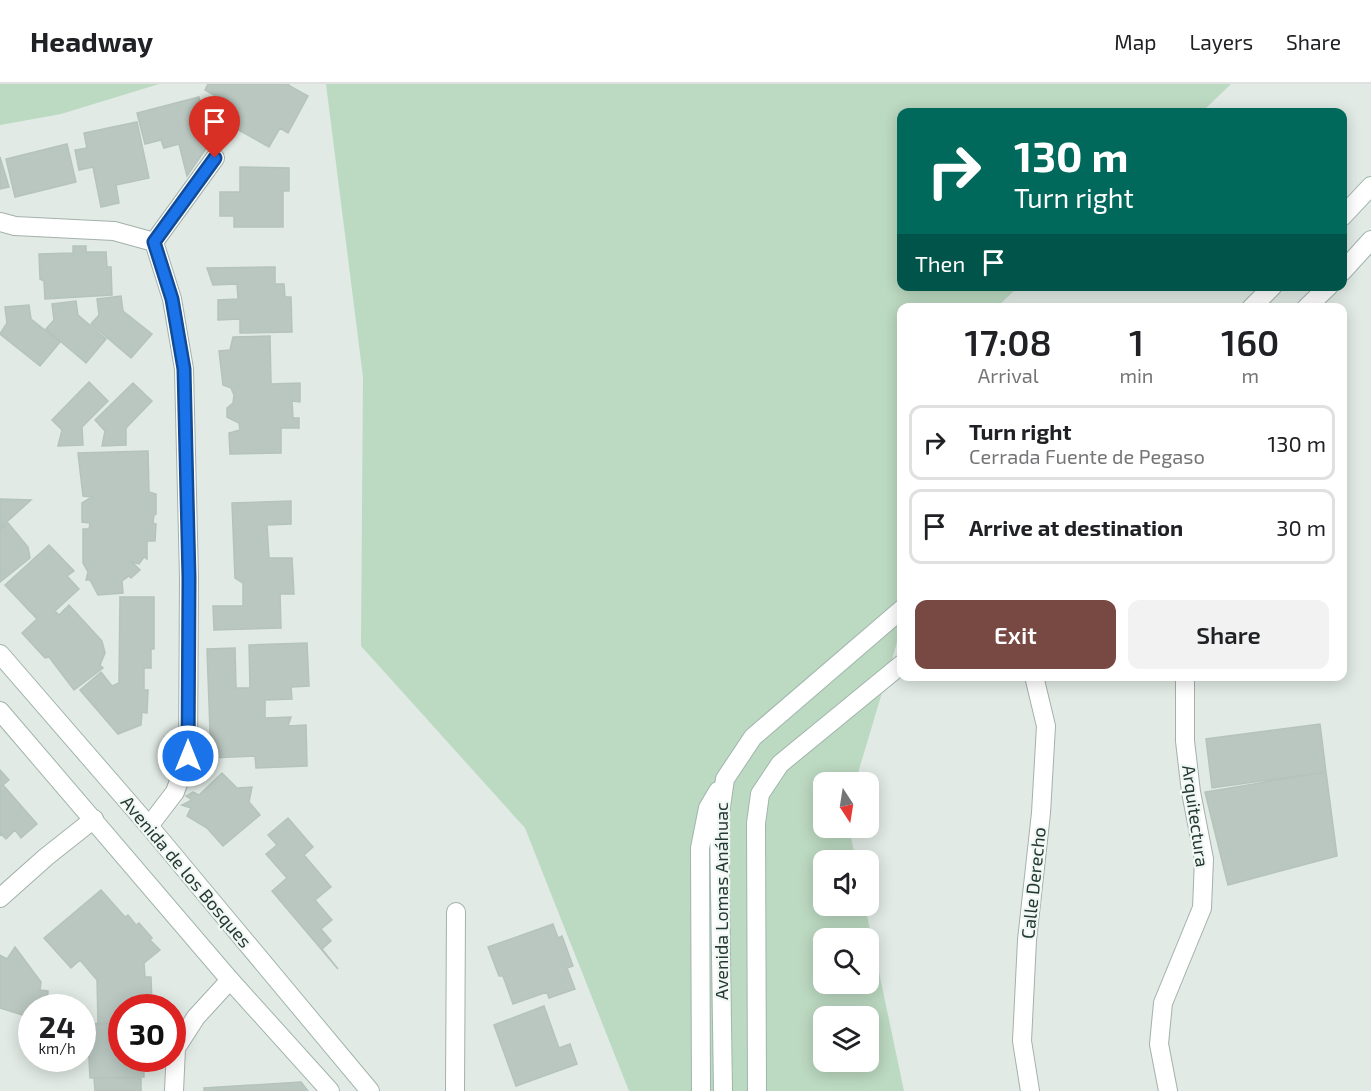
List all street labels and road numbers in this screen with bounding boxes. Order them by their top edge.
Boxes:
street label: Arquitectura [1178,763,1214,868]
street label: Avenida de los Bosques [117,791,257,952]
street label: Avenida Lomas Anáhuac [710,802,732,1000]
street label: Calle Derecho [1016,826,1050,940]

